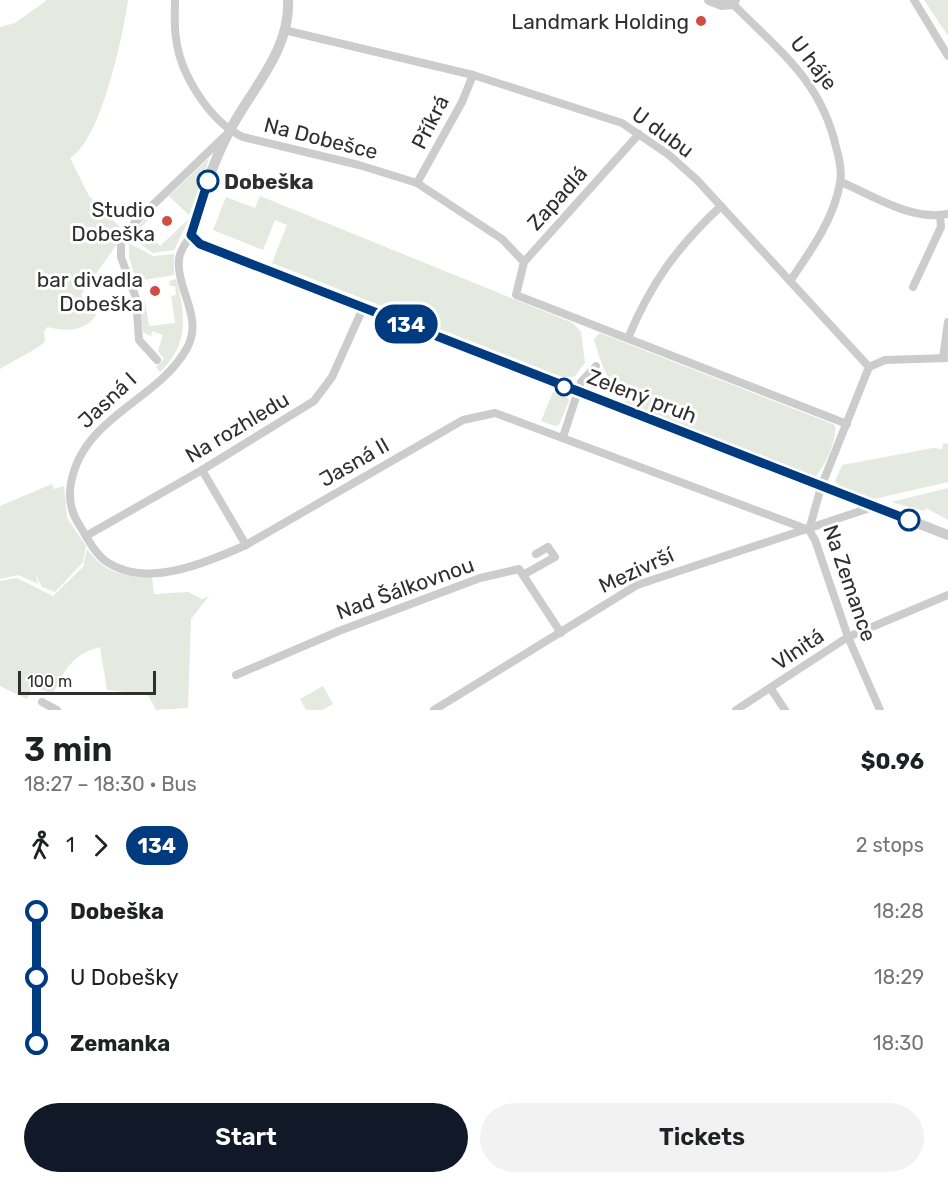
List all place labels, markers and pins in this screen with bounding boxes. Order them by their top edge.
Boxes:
place label: Landmark Holding [511,9,689,34]
marker: Landmark Holding [694,14,708,28]
place label: Dobeška [224,169,314,194]
marker: Dobeška [197,170,219,192]
place label: Studio Dobeška [71,197,155,246]
marker: Studio Dobeška [160,214,174,228]
place label: bar divadla Dobeška [37,267,143,316]
marker: bar divadla Dobeška [148,284,162,298]
unlabelled marker [555,378,573,396]
unlabelled marker [898,509,920,531]

